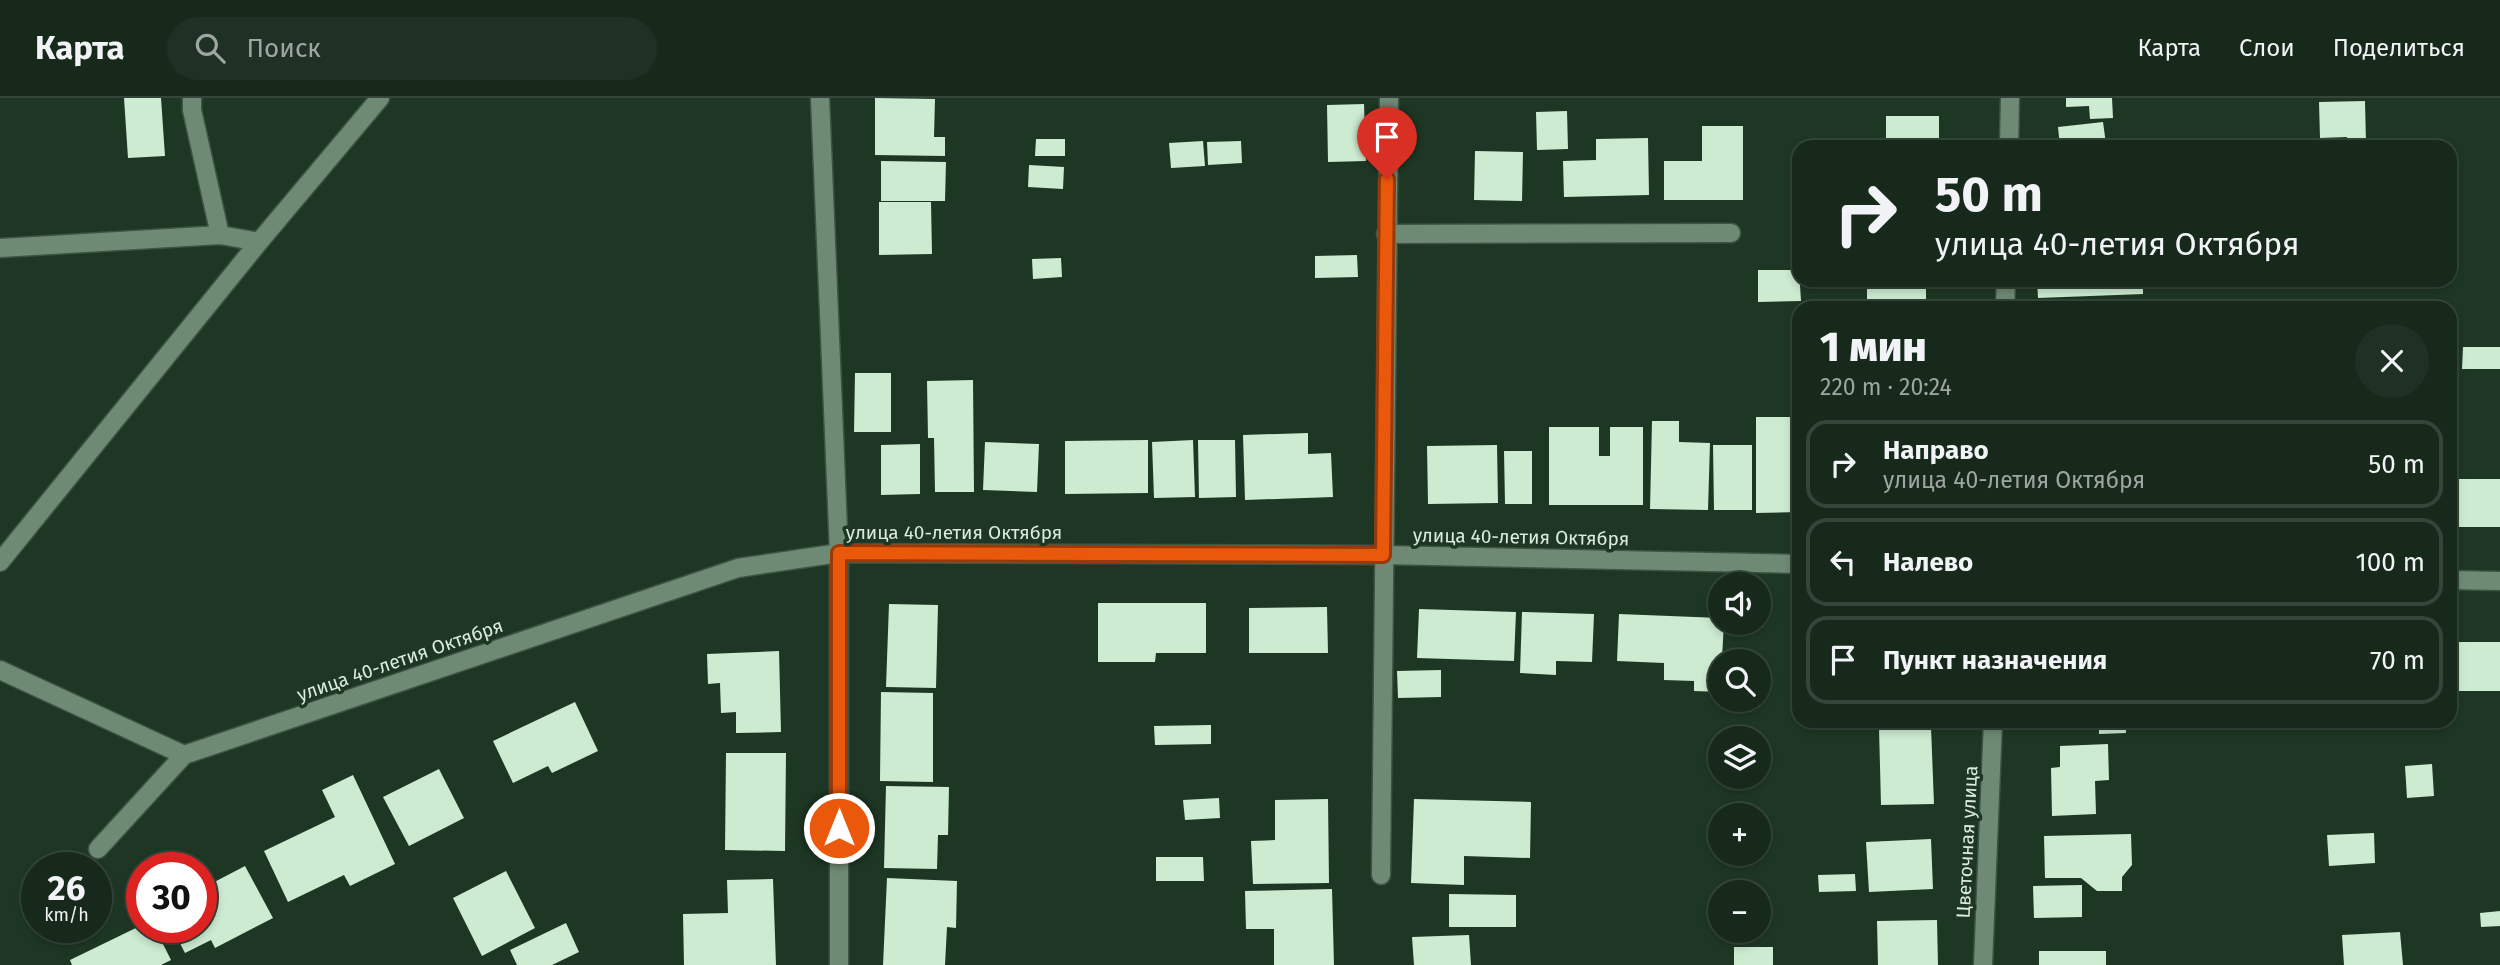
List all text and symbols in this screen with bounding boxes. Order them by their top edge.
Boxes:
search box [167,17,657,80]
text: Карта [35,28,125,68]
icon: search [191,29,229,67]
text: Поиск [247,33,321,64]
text: Карта [2137,34,2201,62]
text: Слои [2239,34,2295,62]
text: Поделиться [2333,34,2465,62]
pin [1357,107,1417,179]
icon: arrive [1368,118,1406,156]
text: 50 m [1935,165,2043,224]
icon: right [1820,168,1911,259]
text: улица 40-летия Октября [1935,225,2300,263]
text: 1 мин [1820,322,1927,372]
button: close [2355,324,2429,398]
text: 220 m · 20:24 [1820,373,1952,401]
text: Направо [1883,435,1989,466]
icon: right [1824,445,1862,483]
text: 50 m [2368,449,2425,480]
text: улица 40-летия Октября [1883,466,2145,494]
street label: улица 40-летия Октября [846,521,1062,544]
street label: улица 40-летия Октября [1413,524,1629,550]
icon: left [1824,543,1862,581]
text: Налево [1883,547,1973,578]
text: 100 m [2356,547,2425,578]
map controls [1708,572,1771,943]
button: sound [1708,572,1771,635]
street label: улица 40-летия Октября [294,614,506,706]
icon: arrive [1824,641,1862,679]
text: Пункт назначения [1883,645,2107,676]
text: 70 m [2370,645,2425,676]
button: search [1708,649,1771,712]
button: layers [1708,726,1771,789]
street label: Цветочная улица [1952,765,1982,919]
position arrow [802,791,876,865]
button: + [1708,803,1771,866]
speed limit sign: 30 [126,852,217,943]
text: 26 [48,867,85,909]
button: − [1708,880,1771,943]
text: km/h [44,904,89,926]

